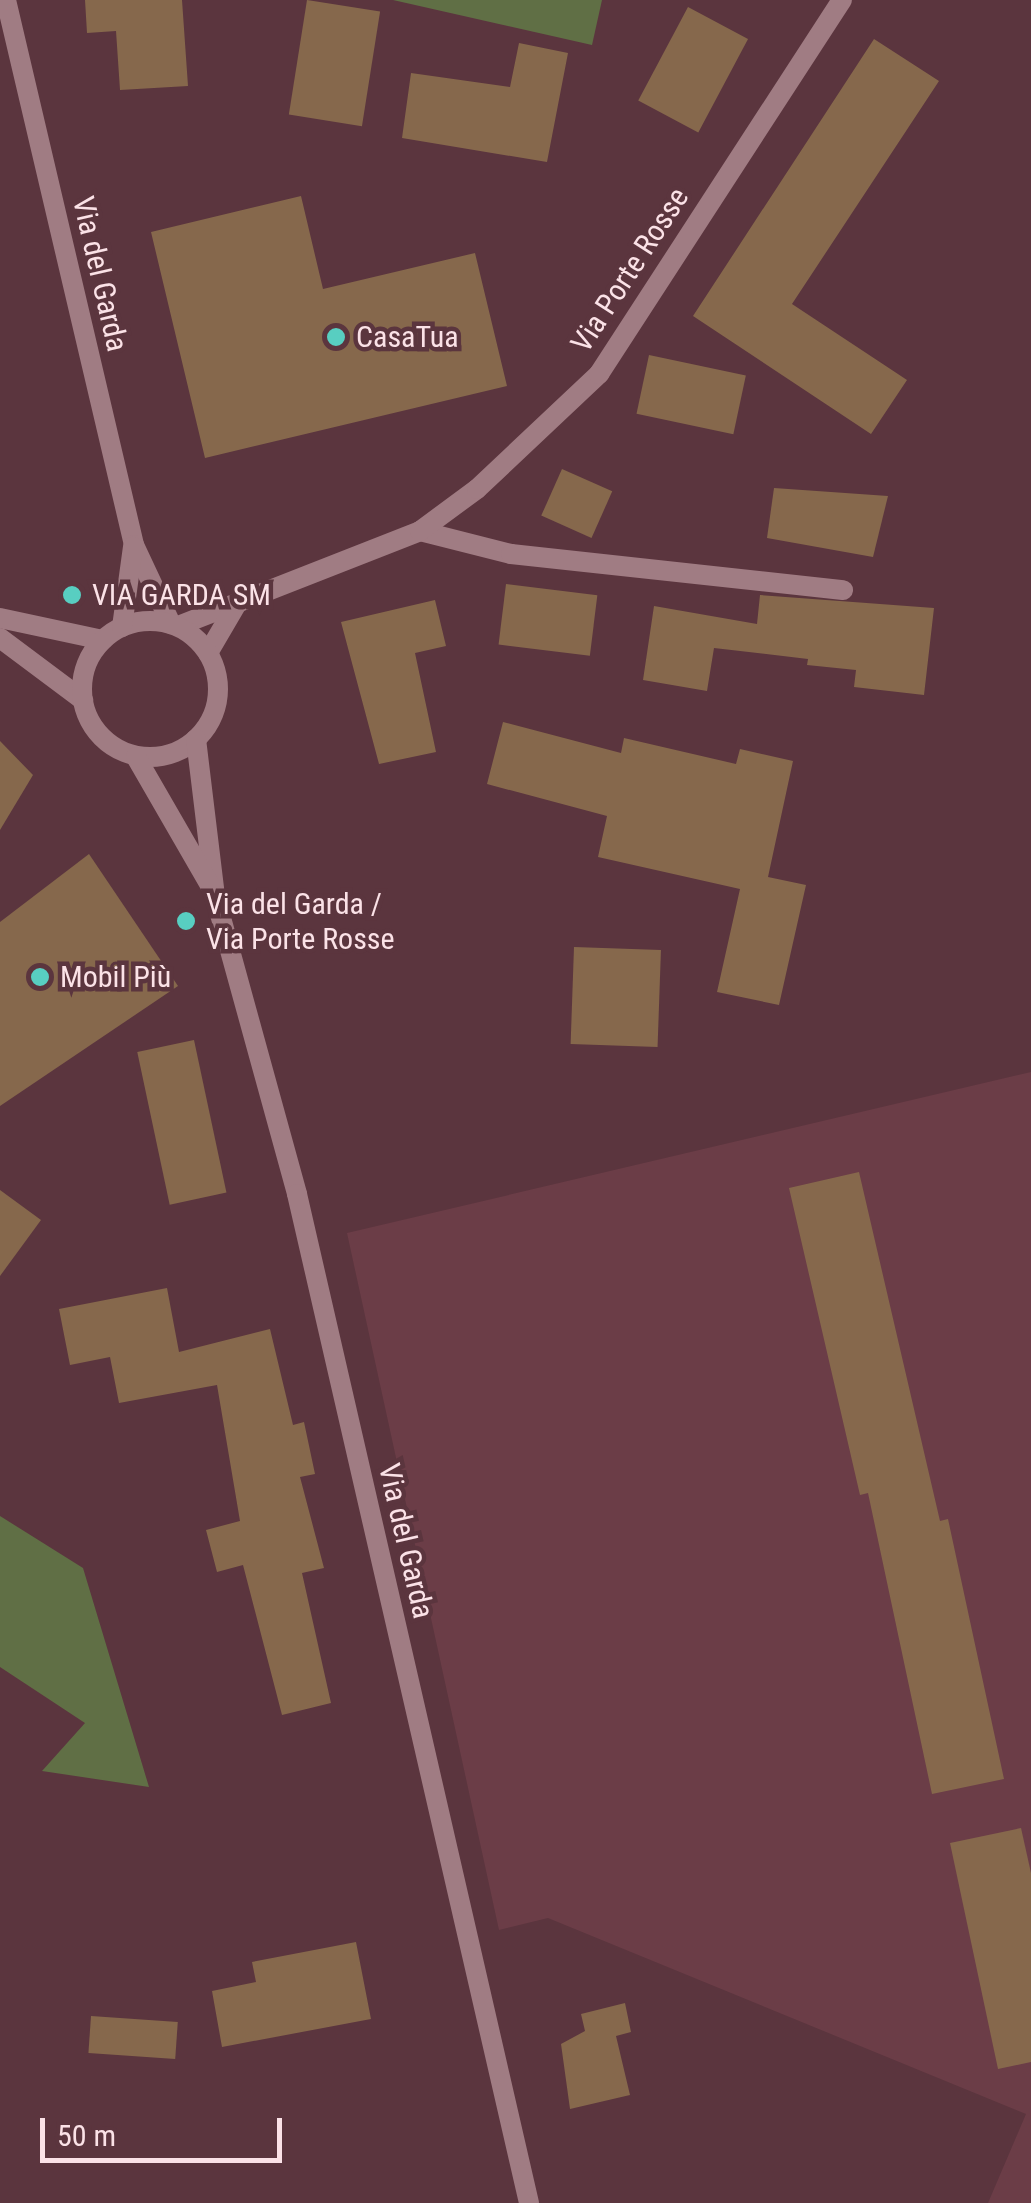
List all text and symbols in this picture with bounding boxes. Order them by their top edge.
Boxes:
street label: Via Porte Rosse [564,181,696,359]
street label: Via del Garda [65,193,135,355]
place label: CasaTua [356,319,459,355]
marker: CasaTua [325,326,347,348]
place label: VIA GARDA SM [92,577,271,613]
marker: VIA GARDA SM [61,584,83,606]
place label: Via del Garda / Via Porte Rosse [206,886,395,956]
marker: Via del Garda / Via Porte Rosse [175,910,197,932]
place label: Mobil Più [60,959,171,995]
marker: Mobil Più [29,966,51,988]
street label: Via del Garda [371,1460,441,1622]
scale bar [45,2098,288,2160]
text: 50 m [57,2118,116,2153]

